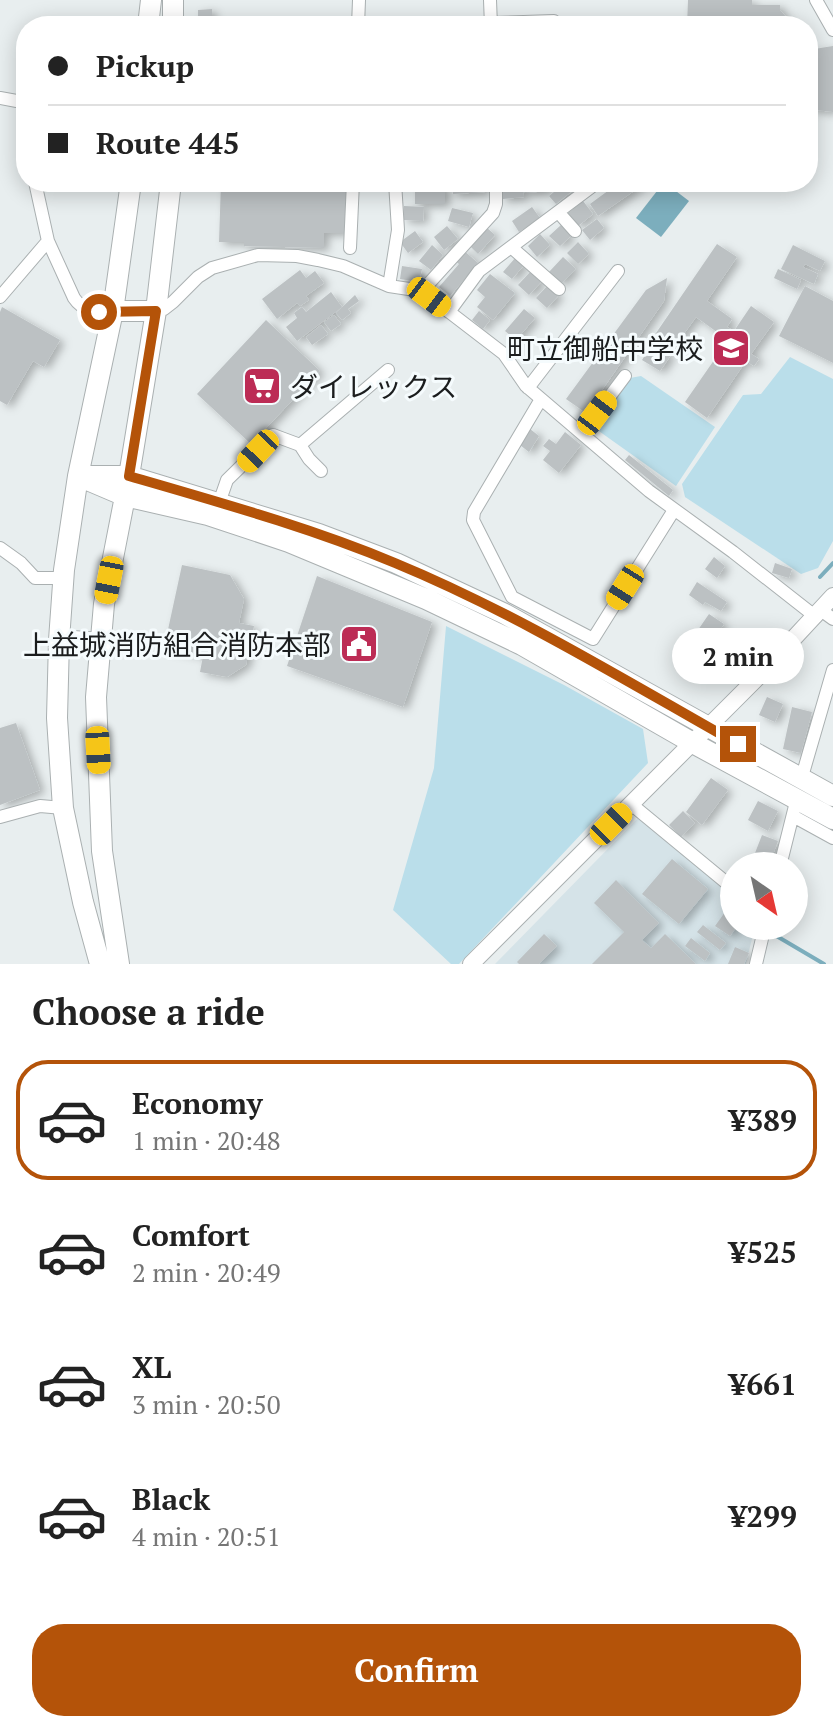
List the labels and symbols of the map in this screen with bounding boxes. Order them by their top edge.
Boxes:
car [403,273,455,321]
route start [81,294,117,330]
school or university icon: 町立御船中学校 [710,327,752,369]
place label: 町立御船中学校 [507,330,703,367]
supermarket icon: ダイレックス [241,365,283,407]
place label: ダイレックス [290,368,457,405]
car [573,387,621,439]
car [233,425,283,477]
car [93,554,125,606]
car [602,560,648,614]
public building icon: 上益城消防組合消防本部 [338,623,380,665]
place label: 上益城消防組合消防本部 [23,626,331,663]
callout: 2 min [672,628,804,684]
car [85,725,111,775]
route end [720,726,756,762]
car [586,799,636,849]
north arrow [720,852,808,940]

